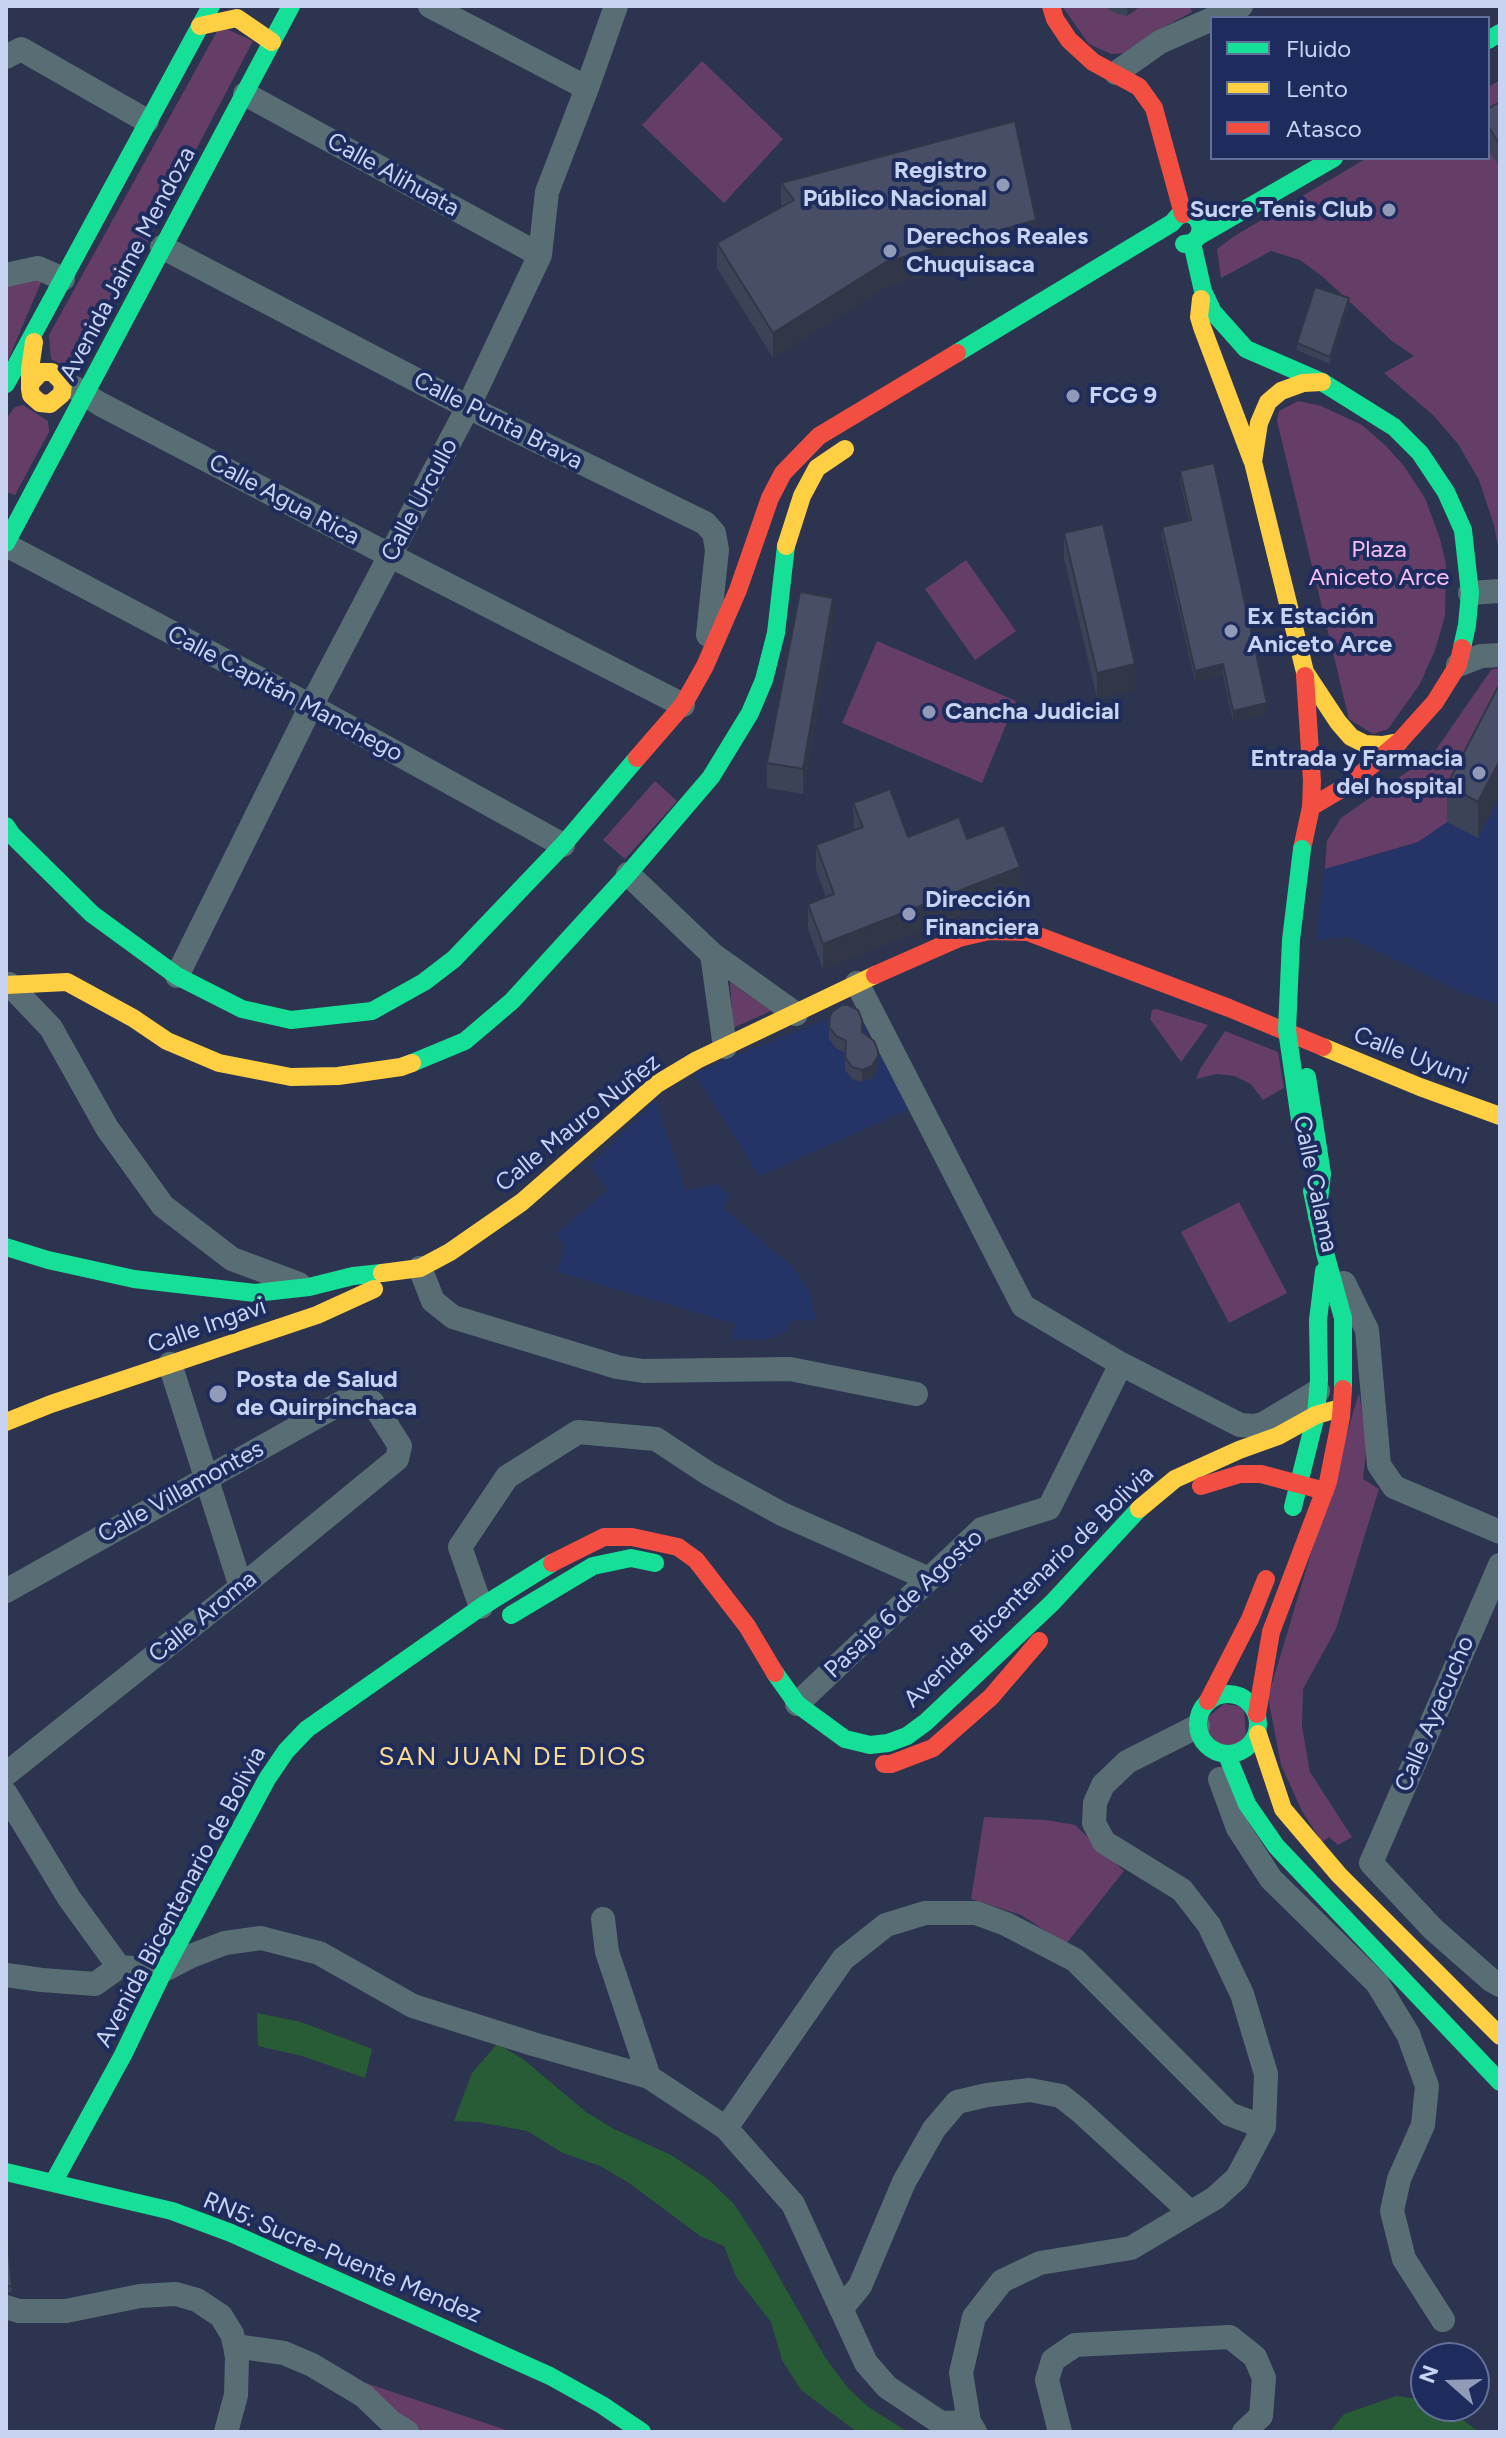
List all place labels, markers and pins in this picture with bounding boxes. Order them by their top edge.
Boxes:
place label: Registro Público Nacional [803,157,987,213]
marker: Registro Público Nacional [994,176,1012,194]
place label: Sucre Tenis Club [1190,196,1373,224]
marker: Sucre Tenis Club [1380,201,1398,219]
place label: Derechos Reales Chuquisaca [906,223,1088,279]
marker: Derechos Reales Chuquisaca [881,242,899,260]
place label: FCG 9 [1089,382,1157,410]
marker: FCG 9 [1064,387,1082,405]
place label: Ex Estación Aniceto Arce [1247,603,1392,659]
marker: Ex Estación Aniceto Arce [1222,622,1240,640]
place label: Cancha Judicial [945,698,1120,726]
marker: Cancha Judicial [920,703,938,721]
place label: Entrada y Farmacia del hospital [1250,745,1463,801]
marker: Entrada y Farmacia del hospital [1470,764,1488,782]
place label: Dirección Financiera [925,886,1039,942]
marker: Dirección Financiera [900,905,918,923]
place label: Posta de Salud de Quirpinchaca [236,1366,417,1422]
marker: Posta de Salud de Quirpinchaca [207,1383,229,1405]

